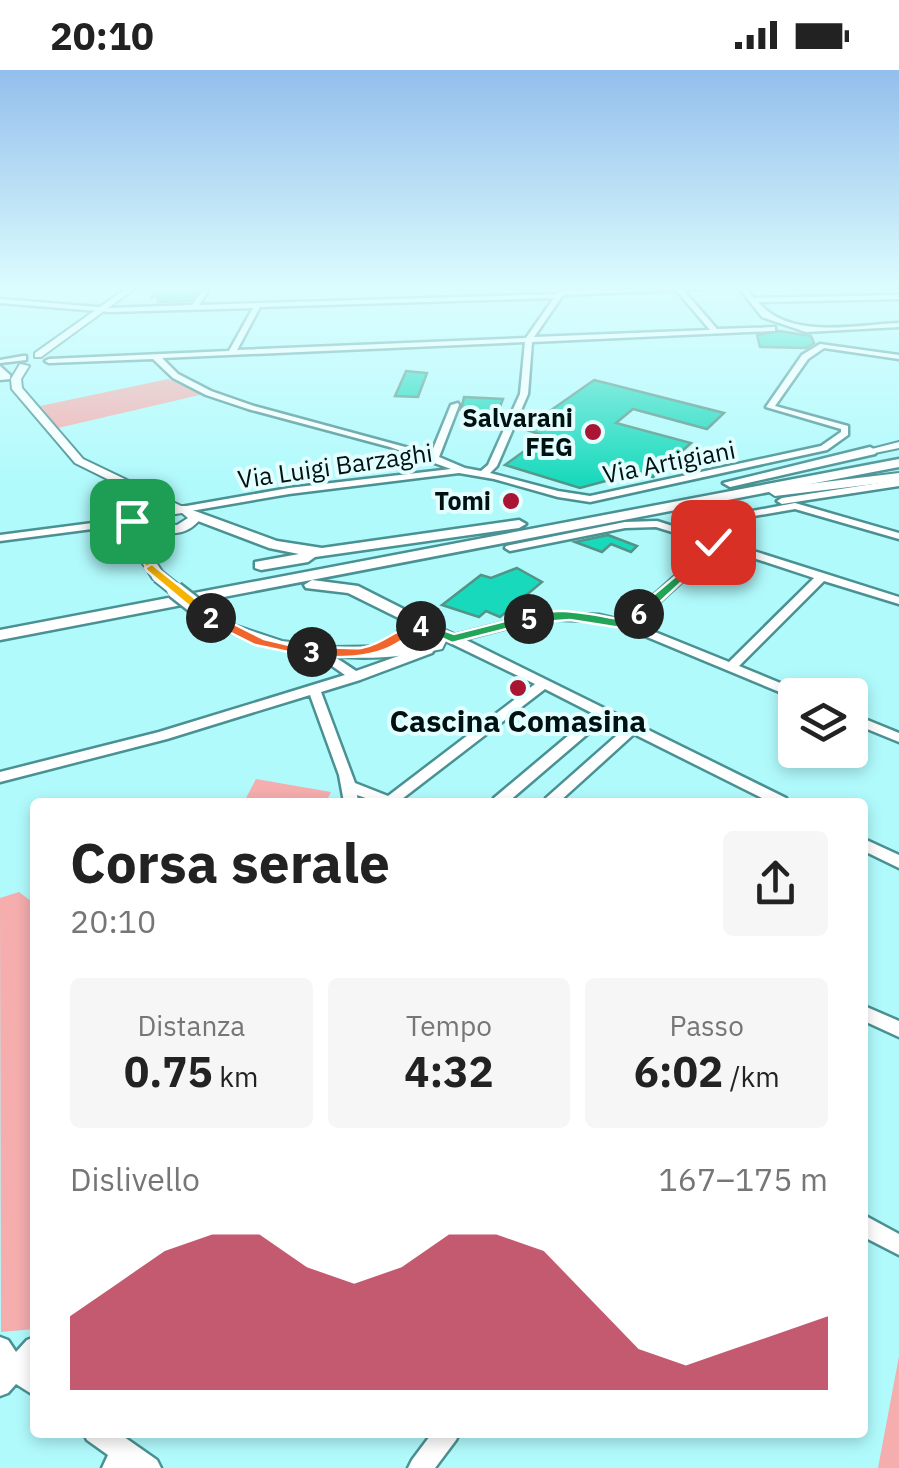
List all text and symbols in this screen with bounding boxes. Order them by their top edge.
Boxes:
text: 20:10 [50,11,154,60]
place label: Salvarani FEG [462,401,573,463]
marker: Salvarani FEG [582,421,604,443]
street label: Via Artigiani [600,432,738,491]
street label: Via Luigi Barzaghi [235,436,434,496]
pin [90,479,175,564]
place label: Tomi [434,484,491,517]
marker: Tomi [500,490,522,512]
icon: arrive [105,494,160,549]
pin [671,500,756,585]
icon: check [686,515,741,570]
pin: 6 [614,589,664,639]
pin: 2 [186,593,236,643]
pin: 5 [504,594,554,644]
text: 6 [631,595,647,632]
text: 2 [203,599,219,636]
text: 5 [521,600,537,637]
pin: 4 [396,601,446,651]
text: 4 [413,607,429,644]
pin: 3 [287,627,337,677]
text: 3 [304,633,320,670]
marker: Cascina Comasina [507,677,529,699]
map controls [778,678,868,768]
button: layers [778,678,868,768]
place label: Cascina Comasina [390,701,646,740]
text: Corsa serale [70,827,390,898]
button: share [723,831,828,936]
text: 20:10 [70,900,156,942]
text: Distanza [137,1007,245,1044]
text: Tempo [406,1007,492,1044]
text: Passo [669,1007,744,1044]
text: 0.75 [124,1044,213,1099]
text: 4:32 [404,1044,494,1099]
text: 6:02 [634,1044,723,1099]
text: km [213,1058,259,1095]
text: /km [723,1058,780,1095]
text: Dislivello [70,1158,200,1200]
text: 167–175 m [658,1158,828,1200]

